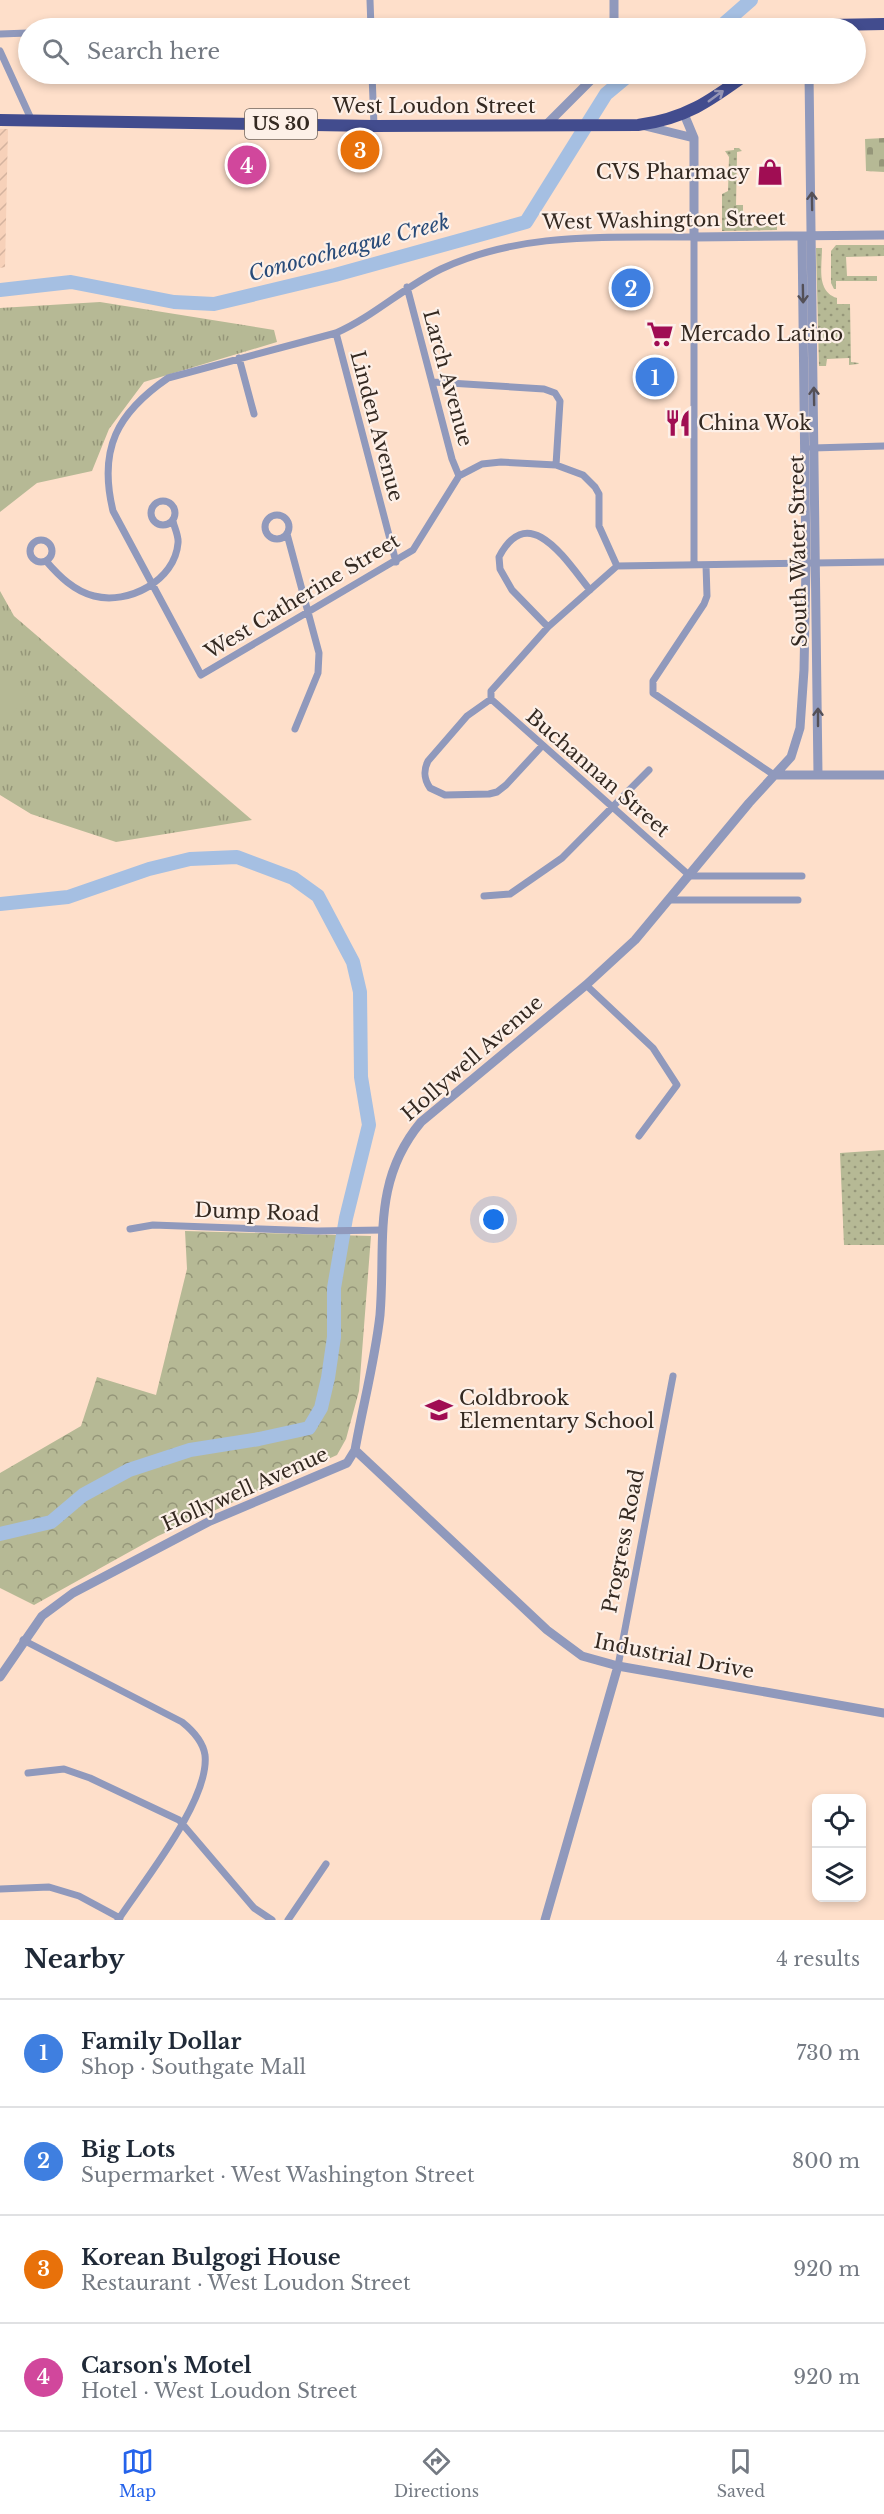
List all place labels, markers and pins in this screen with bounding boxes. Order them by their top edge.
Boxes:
pin: 3 [340,128,380,172]
pin: 4 [228,142,266,188]
shop icon: CVS Pharmacy [755,157,785,187]
place label: CVS Pharmacy [596,160,750,184]
pin: 2 [612,266,650,310]
supermarket icon: Mercado Latino [645,319,675,349]
place label: Mercado Latino [680,322,843,346]
pin: 1 [636,354,674,400]
restaurant icon: China Wok [663,408,693,438]
place label: China Wok [698,411,812,435]
place label: Coldbrook Elementary School [459,1386,654,1433]
school or university icon: Coldbrook Elementary School [424,1395,454,1425]

